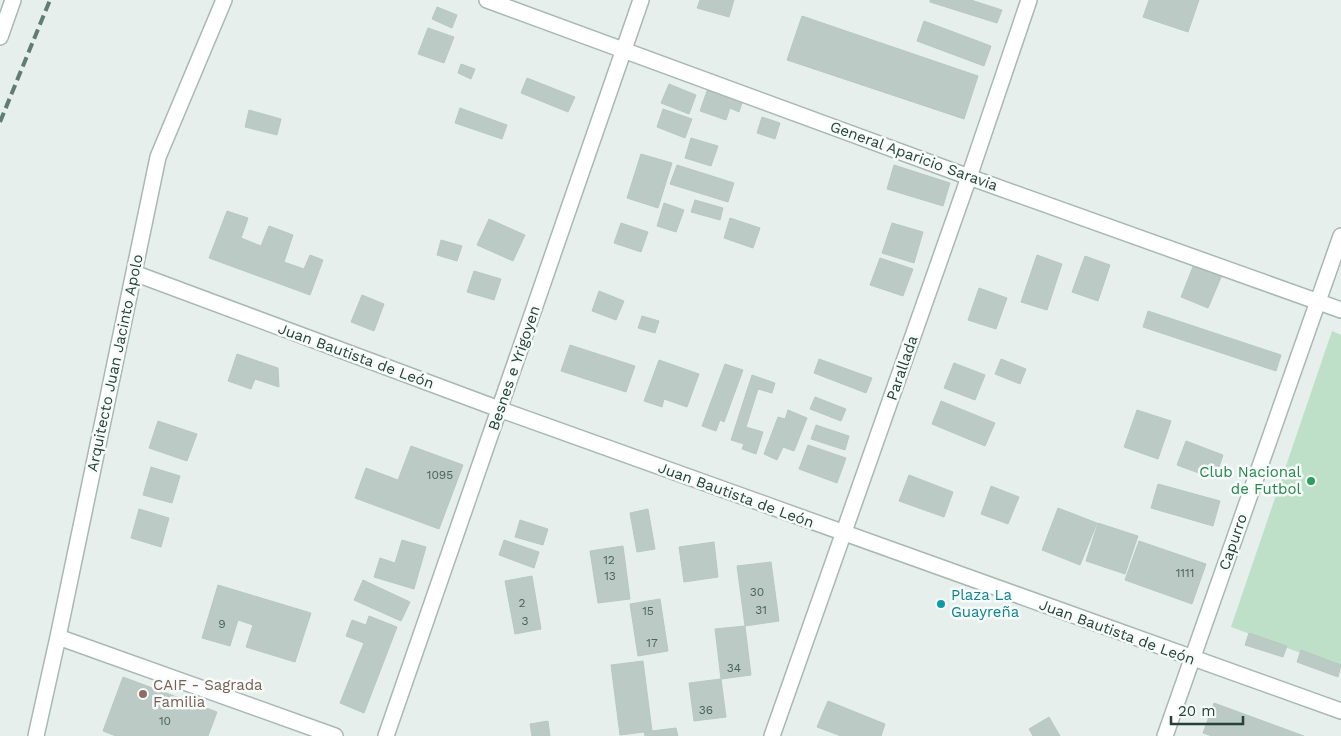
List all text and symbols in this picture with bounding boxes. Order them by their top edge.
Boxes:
street label: General Aparicio Saravia [828,117,1001,195]
street label: Arquitecto Juan Jacinto Apolo [83,253,147,473]
street label: Besnes e Yrigoyen [484,303,544,433]
street label: Juan Bautista de León [276,319,436,393]
street label: Parallada [882,333,922,403]
street label: Juan Bautista de León [656,458,816,532]
place label: Club Nacional de Futbol [1199,463,1301,498]
house number: 1095 [427,468,453,482]
marker: Club Nacional de Futbol [1305,475,1317,487]
street label: Capurro [1215,511,1251,573]
house number: 12 [603,553,615,567]
house number: 1111 [1176,566,1194,580]
house number: 13 [604,569,616,583]
house number: 30 [750,585,764,599]
place label: Plaza La Guayreña [951,586,1020,621]
street label: Juan Bautista de León [1037,595,1197,669]
house number: 2 [519,596,526,610]
marker: Plaza La Guayreña [935,598,947,610]
house number: 31 [755,603,767,617]
house number: 15 [642,604,654,618]
house number: 3 [522,614,529,628]
house number: 9 [218,617,226,631]
house number: 17 [646,636,658,650]
house number: 34 [727,661,741,675]
place label: CAIF - Sagrada Familia [153,676,263,711]
marker: CAIF - Sagrada Familia [137,688,149,700]
scale bar [1171,694,1244,726]
text: 20 m [1178,702,1216,720]
house number: 36 [699,703,713,717]
house number: 10 [159,714,171,728]

